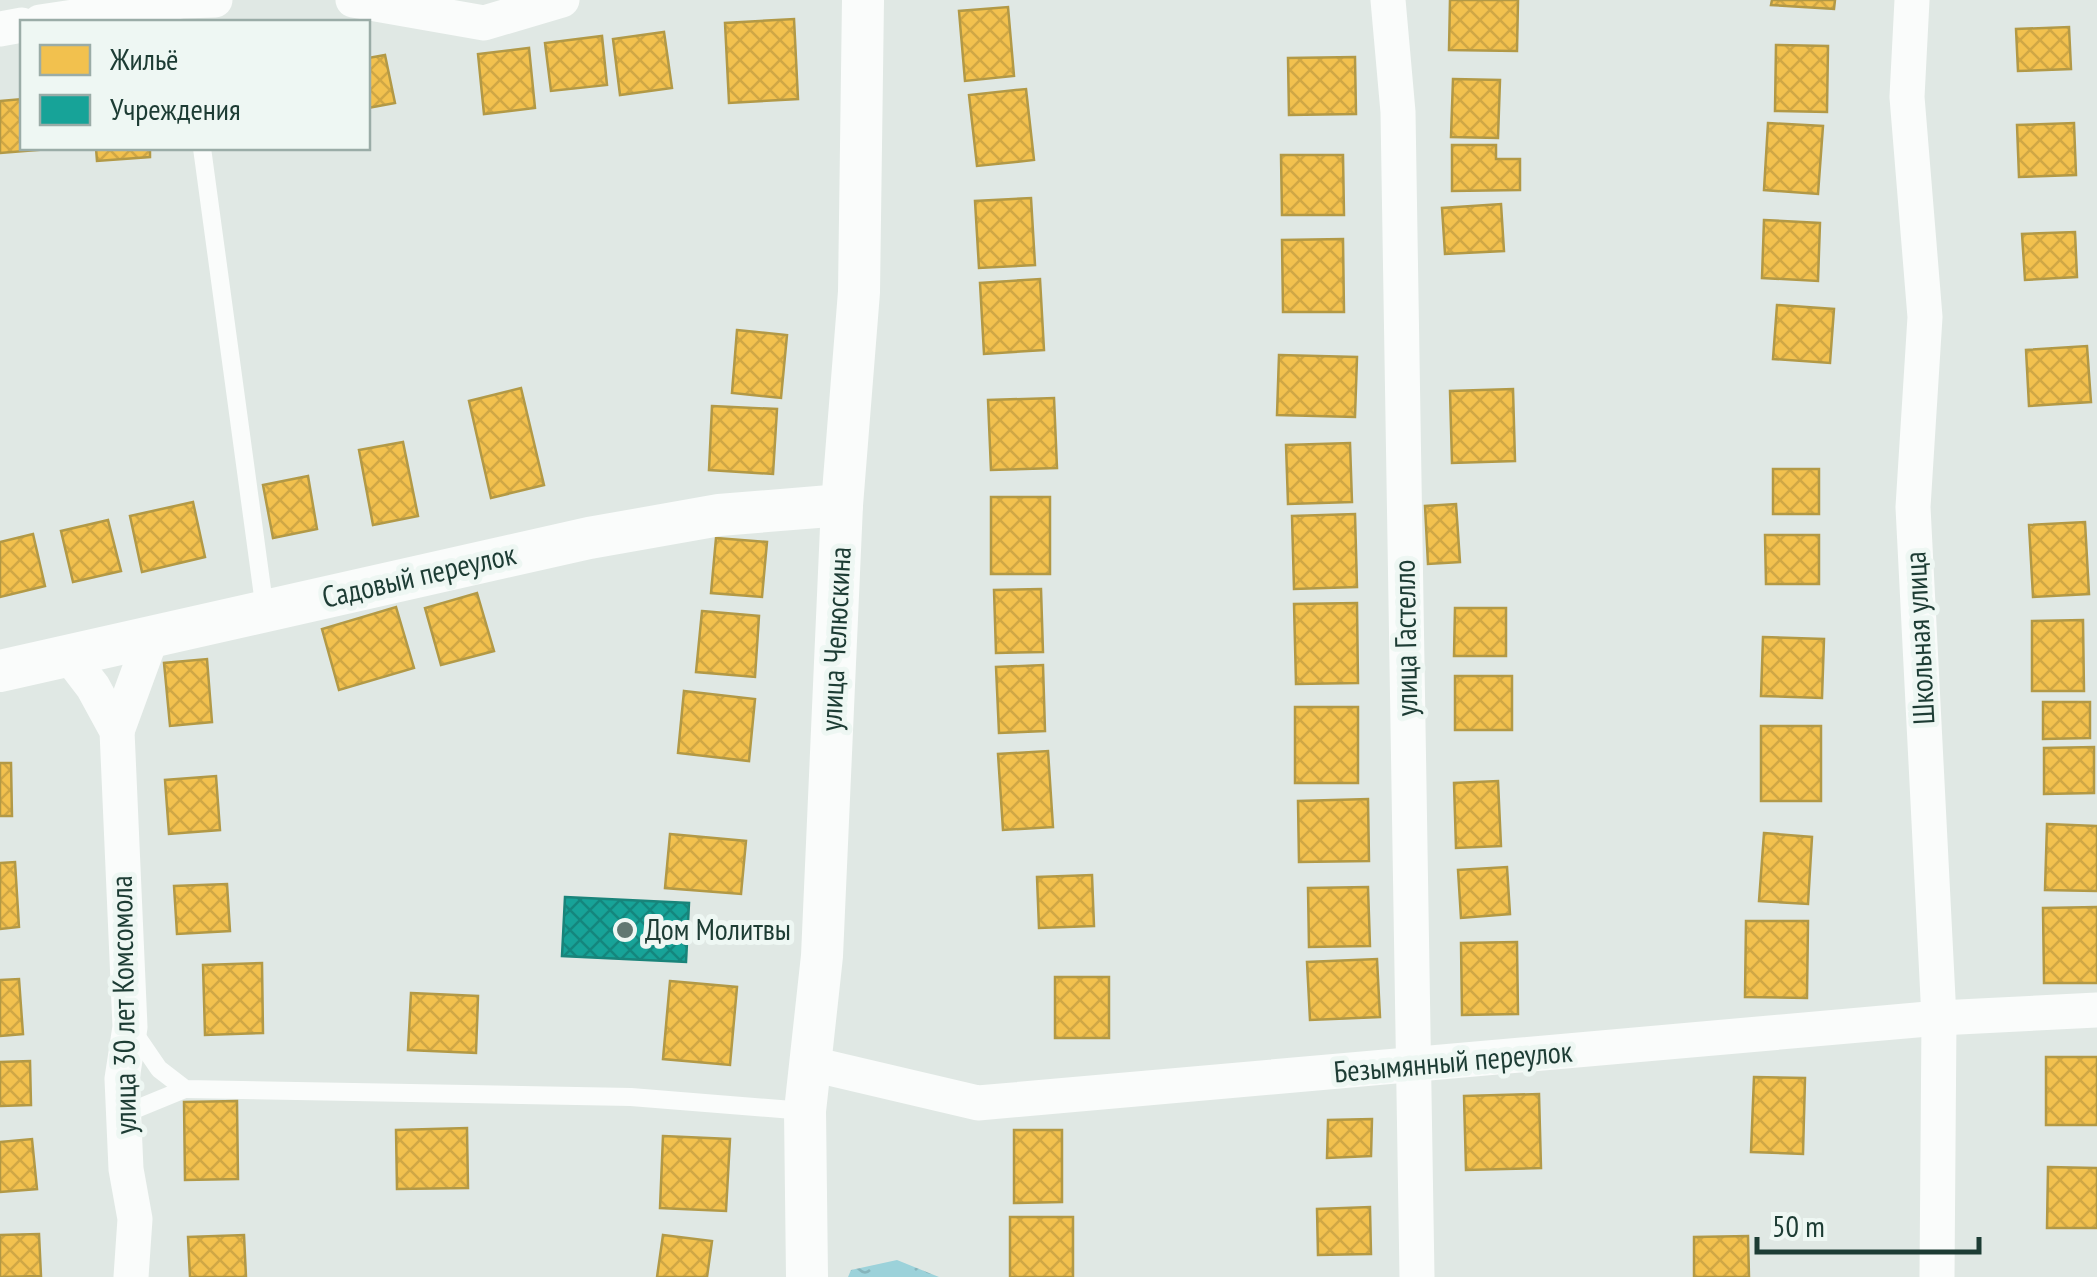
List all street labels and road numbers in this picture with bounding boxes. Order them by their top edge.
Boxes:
street label: Садовый переулок [318,533,520,616]
street label: улица Челюскина [810,546,859,732]
street label: Школьная улица [1894,551,1943,726]
street label: улица Гастелло [1384,559,1425,717]
street label: улица 30 лет Комсомола [101,875,144,1135]
street label: Безымянный переулок [1332,1031,1574,1090]

